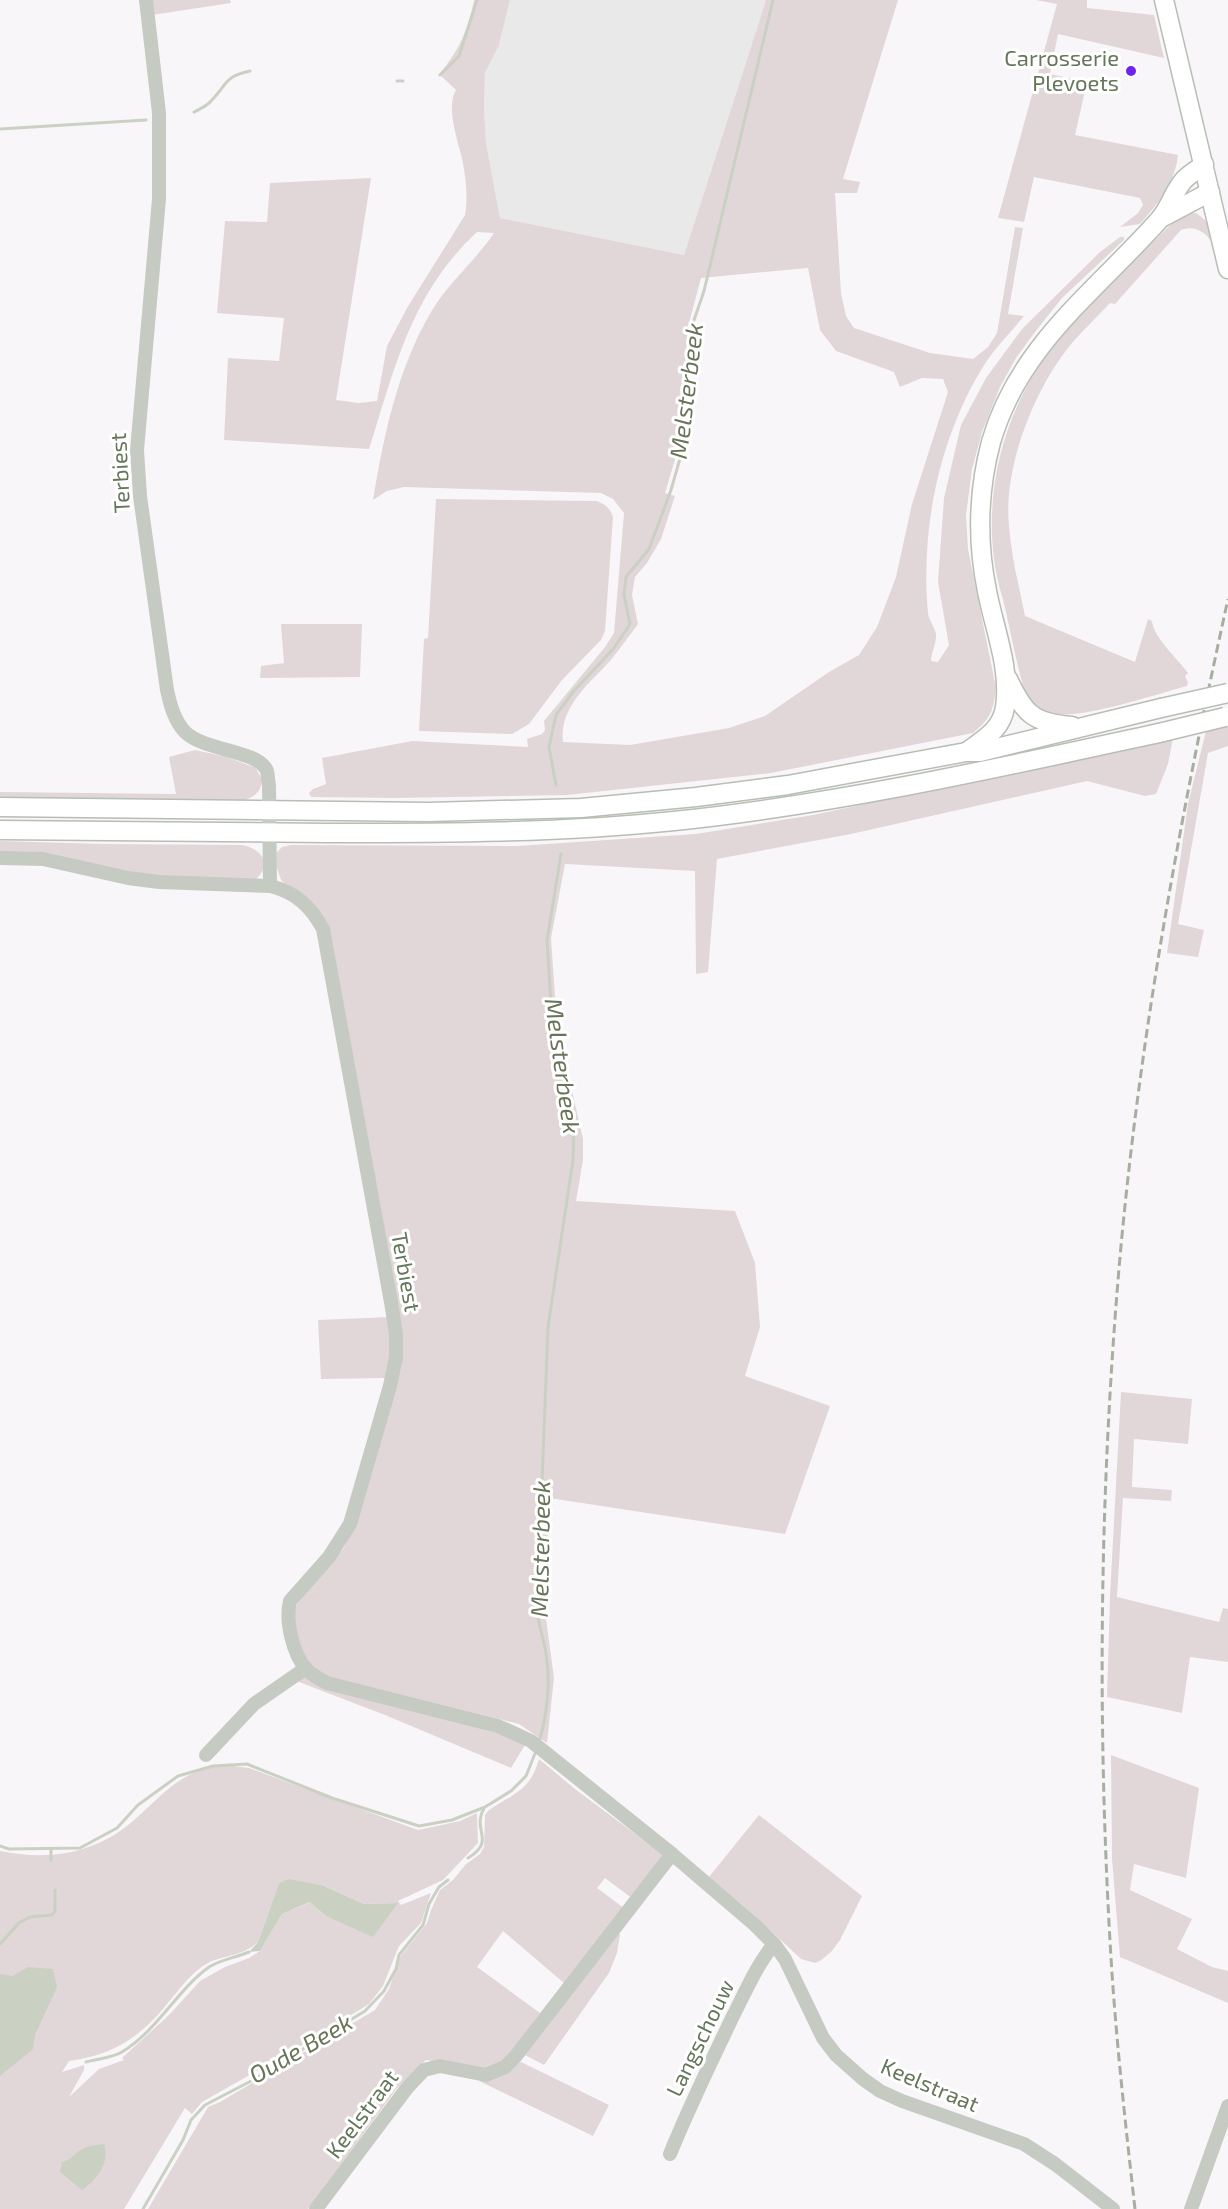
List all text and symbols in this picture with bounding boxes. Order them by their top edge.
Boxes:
place label: Carrosserie Plevoets [1004,44,1119,95]
marker: Carrosserie Plevoets [1124,64,1138,78]
water label: Melsterbeek [663,321,708,460]
street label: Terbiest [104,432,134,514]
water label: Melsterbeek [540,996,587,1135]
street label: Terbiest [387,1230,427,1314]
water label: Melsterbeek [524,1480,555,1618]
street label: Langschouw [660,1975,738,2100]
water label: Oude Beek [243,2006,357,2089]
street label: Keelstraat [878,2052,983,2116]
street label: Keelstraat [320,2064,403,2163]

